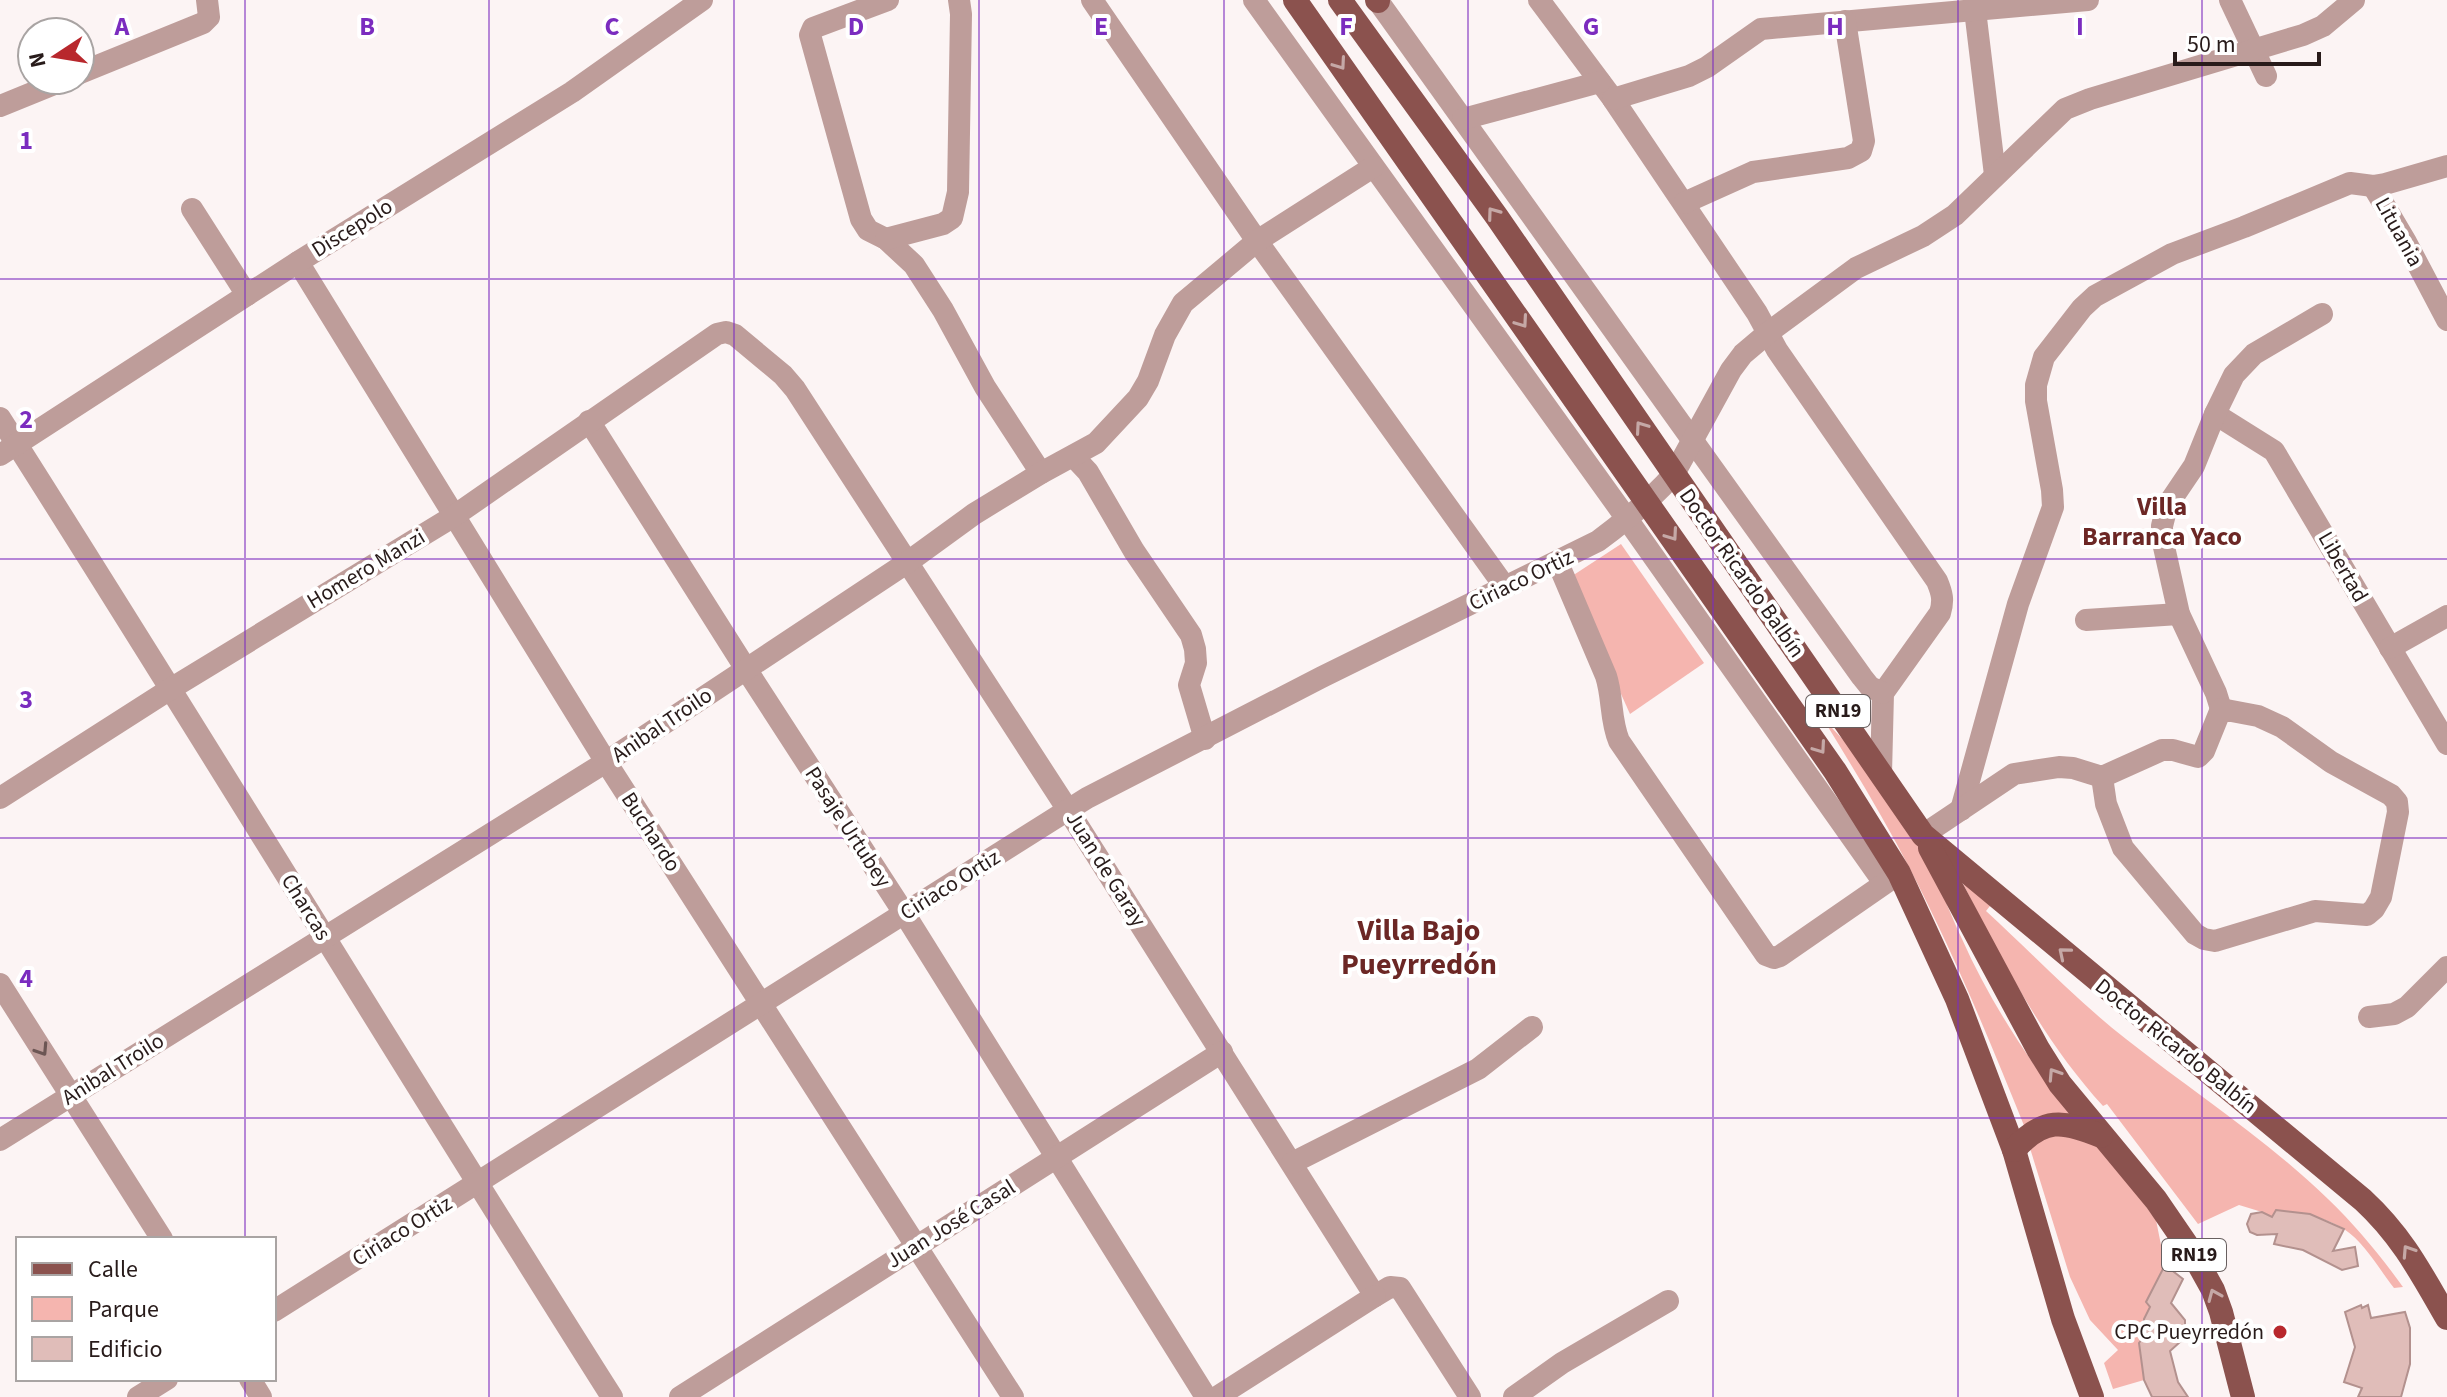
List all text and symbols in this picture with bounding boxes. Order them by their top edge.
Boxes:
text: A [114,8,131,45]
text: B [359,8,375,45]
text: C [604,8,620,45]
text: D [848,8,864,45]
text: E [1094,8,1108,45]
text: F [1339,8,1353,45]
text: G [1583,8,1599,45]
text: H [1826,8,1844,45]
text: I [2076,8,2084,45]
north arrow [16,16,96,96]
scale bar [2175,16,2319,66]
text: 50 m [2187,27,2236,62]
text: N [20,49,55,70]
one-way arrow [1330,55,1345,69]
text: 1 [19,122,33,159]
street label: Discepolo [305,191,399,265]
street label: Lituania [2367,191,2431,273]
one-way arrow [1488,207,1503,221]
one-way arrow [1512,314,1527,328]
text: 2 [19,401,33,438]
one-way arrow [1636,421,1651,435]
street label: Doctor Ricardo Balbín [1671,482,1813,664]
district label: Villa Barranca Yaco [2082,488,2242,555]
street label: Homero Manzi [301,521,431,617]
one-way arrow [1662,526,1677,540]
street label: Libertad [2310,526,2376,608]
street label: Ciriaco Ortiz [1463,541,1579,619]
street label: Anibal Troilo [605,679,719,771]
text: 3 [19,681,33,718]
road number: RN19 [1806,695,1870,727]
one-way arrow [1810,740,1825,754]
street label: Pasaje Urtubey [797,760,899,894]
street label: Buchardo [613,786,689,878]
street label: Juan de Garay [1058,805,1155,934]
street label: Ciriaco Ortiz [894,842,1006,928]
street label: Charcas [273,868,339,946]
district label: Villa Bajo Pueyrredón [1341,909,1497,986]
one-way arrow [2059,948,2073,963]
text: 4 [19,960,33,997]
street label: Doctor Ricardo Balbín [2088,971,2264,1121]
street label: Anibal Troilo [56,1025,170,1113]
one-way arrow [32,1041,47,1055]
one-way arrow [2049,1069,2064,1083]
street label: Juan José Casal [880,1172,1022,1276]
street label: Ciriaco Ortiz [346,1188,458,1274]
legend [16,1237,276,1381]
road number: RN19 [2162,1239,2226,1271]
one-way arrow [2402,1245,2417,1260]
text: Calle [88,1252,138,1287]
one-way arrow [2207,1289,2223,1303]
text: Parque [88,1292,159,1327]
place label: CPC Pueyrredón [2114,1316,2264,1348]
marker: CPC Pueyrredón [2271,1323,2289,1341]
text: Edificio [88,1332,162,1367]

